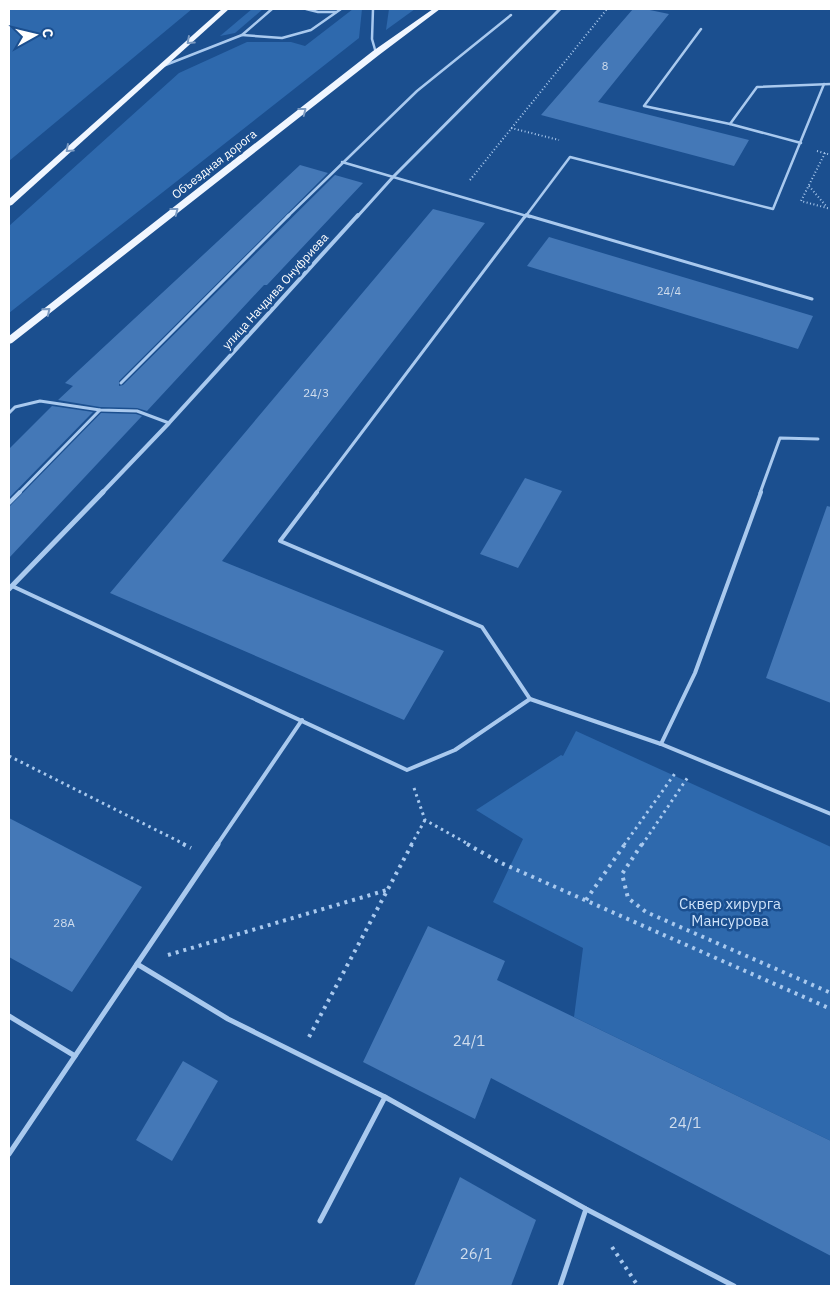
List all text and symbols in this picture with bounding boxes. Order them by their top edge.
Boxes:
north arrow [10,10,60,60]
text: С [38,27,57,39]
one-way arrow [187,35,196,44]
house number: 8 [602,59,608,73]
one-way arrow [297,108,306,116]
street label: Объездная дорога [169,126,260,202]
one-way arrow [65,143,74,152]
one-way arrow [169,208,178,216]
street label: улица Начдива Онуфриева [219,229,332,352]
house number: 24/4 [657,284,681,298]
one-way arrow [41,308,50,316]
house number: 24/3 [303,385,329,400]
park label: Сквер хирурга Мансурова [679,894,781,930]
house number: 28А [53,915,75,930]
house number: 24/1 [453,1031,485,1050]
house number: 24/1 [669,1113,701,1132]
house number: 26/1 [460,1244,492,1263]

